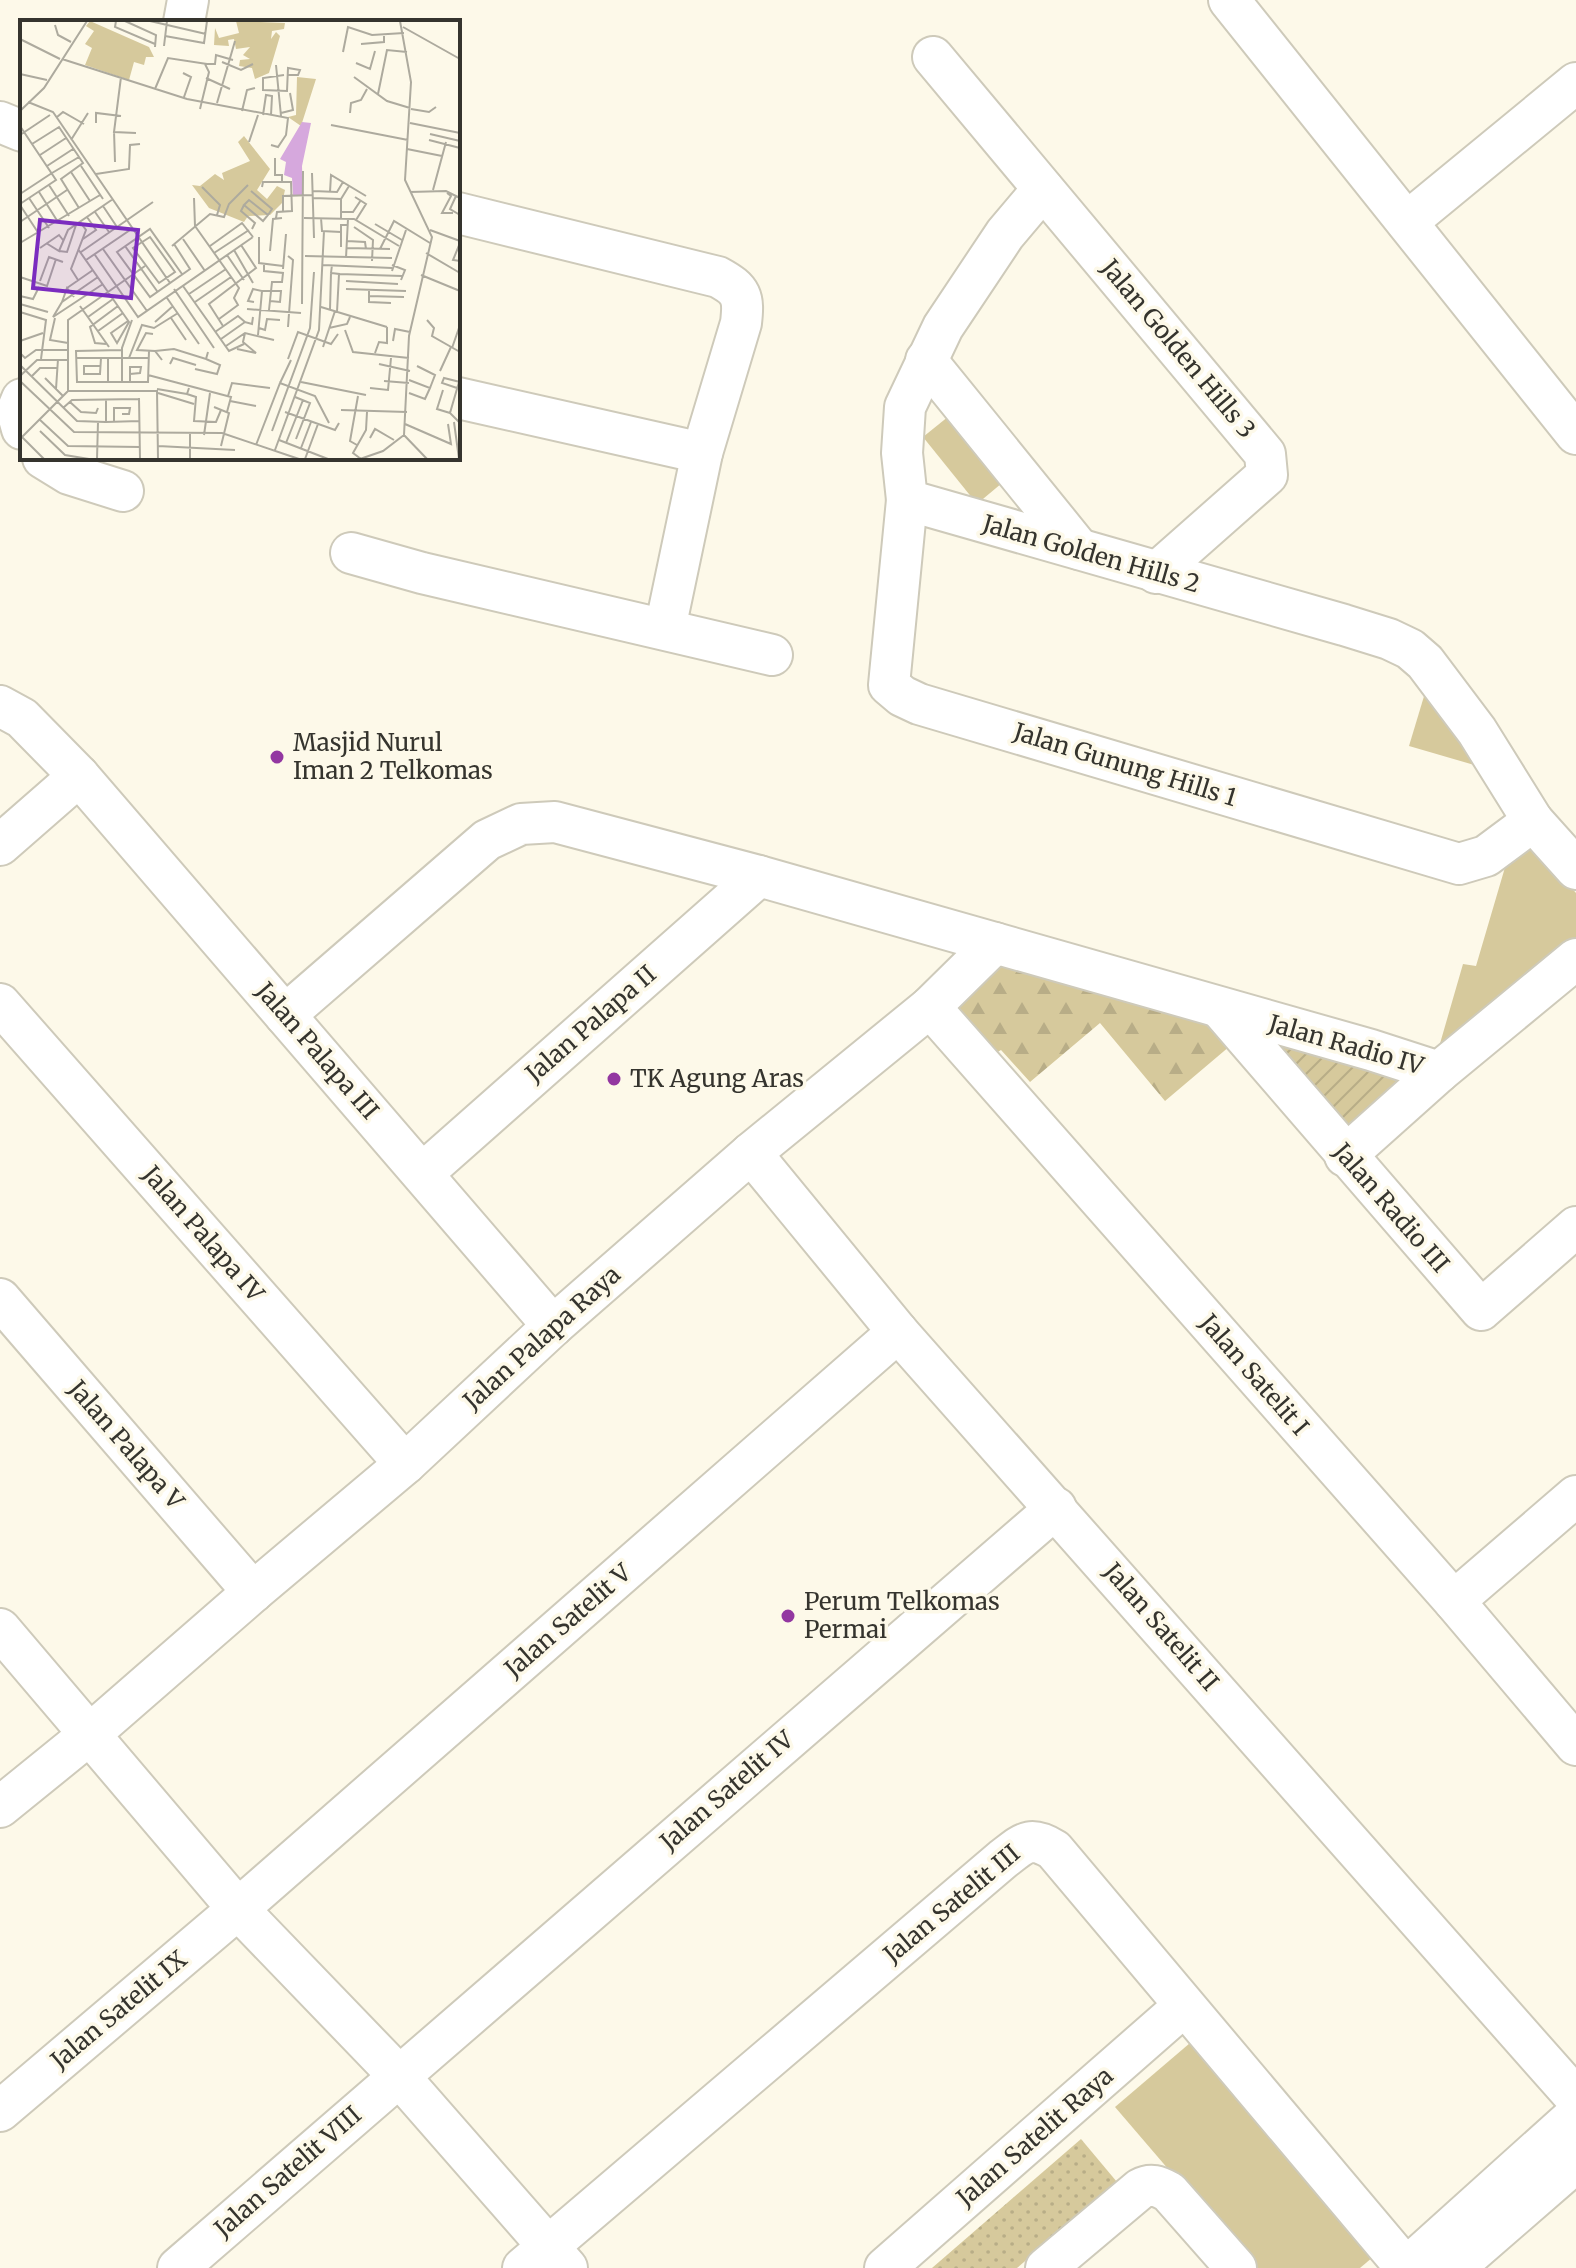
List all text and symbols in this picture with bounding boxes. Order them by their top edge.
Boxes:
inset map [20,20,460,460]
street label: Jalan Golden Hills 3 [1094,252,1262,444]
street label: Jalan Golden Hills 2 [978,507,1203,599]
street label: Jalan Gunung Hills 1 [1009,716,1241,813]
place label: Masjid Nurul Iman 2 Telkomas [293,727,493,786]
marker: Masjid Nurul Iman 2 Telkomas [268,748,286,766]
street label: Jalan Palapa II [518,959,662,1089]
street label: Jalan Palapa III [249,975,385,1126]
street label: Jalan Radio IV [1264,1007,1428,1082]
place label: TK Agung Aras [630,1063,804,1094]
marker: TK Agung Aras [605,1070,623,1088]
street label: Jalan Radio III [1326,1136,1456,1279]
street label: Jalan Palapa IV [135,1159,272,1309]
street label: Jalan Palapa Raya [456,1259,627,1417]
street label: Jalan Satelit I [1193,1307,1316,1442]
street label: Jalan Palapa V [61,1373,192,1516]
street label: Jalan Satelit II [1097,1555,1225,1697]
street label: Jalan Satelit V [497,1557,638,1685]
place label: Perum Telkomas Permai [804,1586,1000,1645]
marker: Perum Telkomas Permai [779,1607,797,1625]
street label: Jalan Satelit IV [653,1723,801,1858]
street label: Jalan Satelit III [876,1838,1026,1970]
street label: Jalan Satelit IX [44,1943,194,2076]
street label: Jalan Satelit Raya [949,2060,1120,2214]
street label: Jalan Satelit VIII [207,2099,368,2245]

